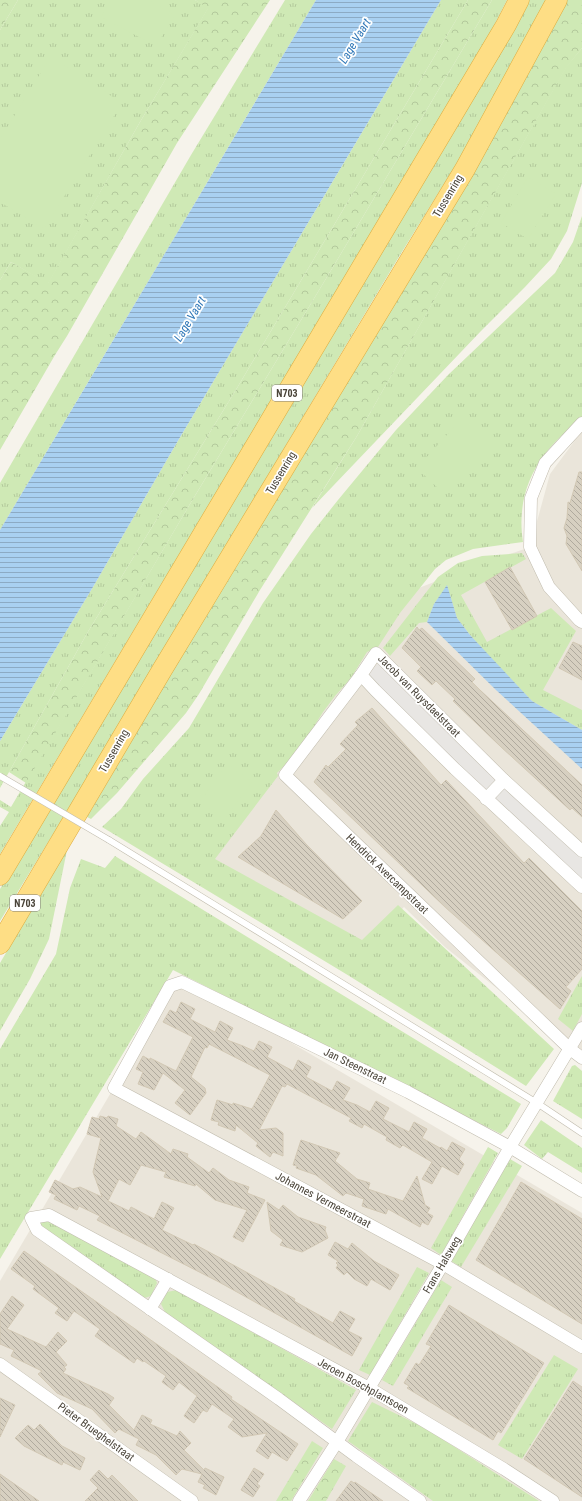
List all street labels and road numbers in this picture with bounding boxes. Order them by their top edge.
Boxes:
street label: Tussenring [430,172,466,220]
road number: N703 [272,385,302,401]
street label: Tussenring [263,449,299,497]
street label: Jacob van Ruysdaelstraat [375,652,463,740]
street label: Tussenring [96,727,132,775]
street label: Hendrick Avercampstraat [343,831,431,917]
road number: N703 [10,895,40,911]
street label: Jan Steenstraat [321,1045,389,1087]
street label: Johannes Vermeerstraat [273,1169,373,1231]
street label: Frans Halsweg [420,1234,464,1296]
street label: Jeroen Boschplantsoen [315,1356,411,1416]
street label: Pieter Brueghelstraat [55,1400,137,1464]

